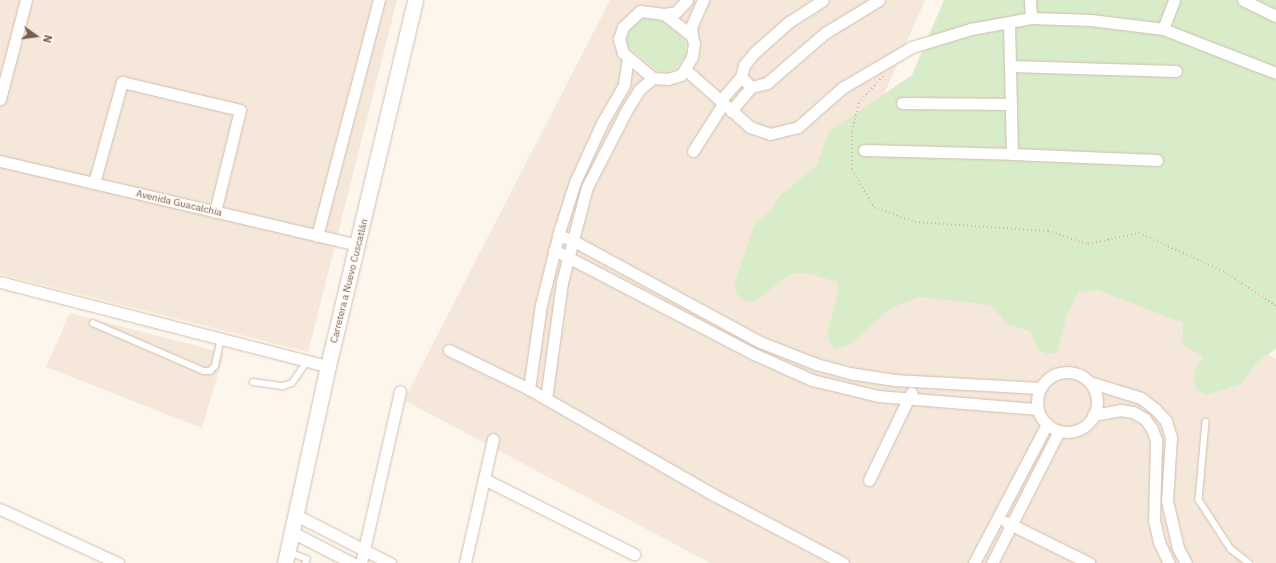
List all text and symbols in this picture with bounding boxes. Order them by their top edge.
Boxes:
north arrow [16,16,56,56]
text: N [40,33,55,44]
street label: Avenida Guacalchia [135,187,223,219]
street label: Carretera a Nuevo Cuscatlán [328,218,370,344]

